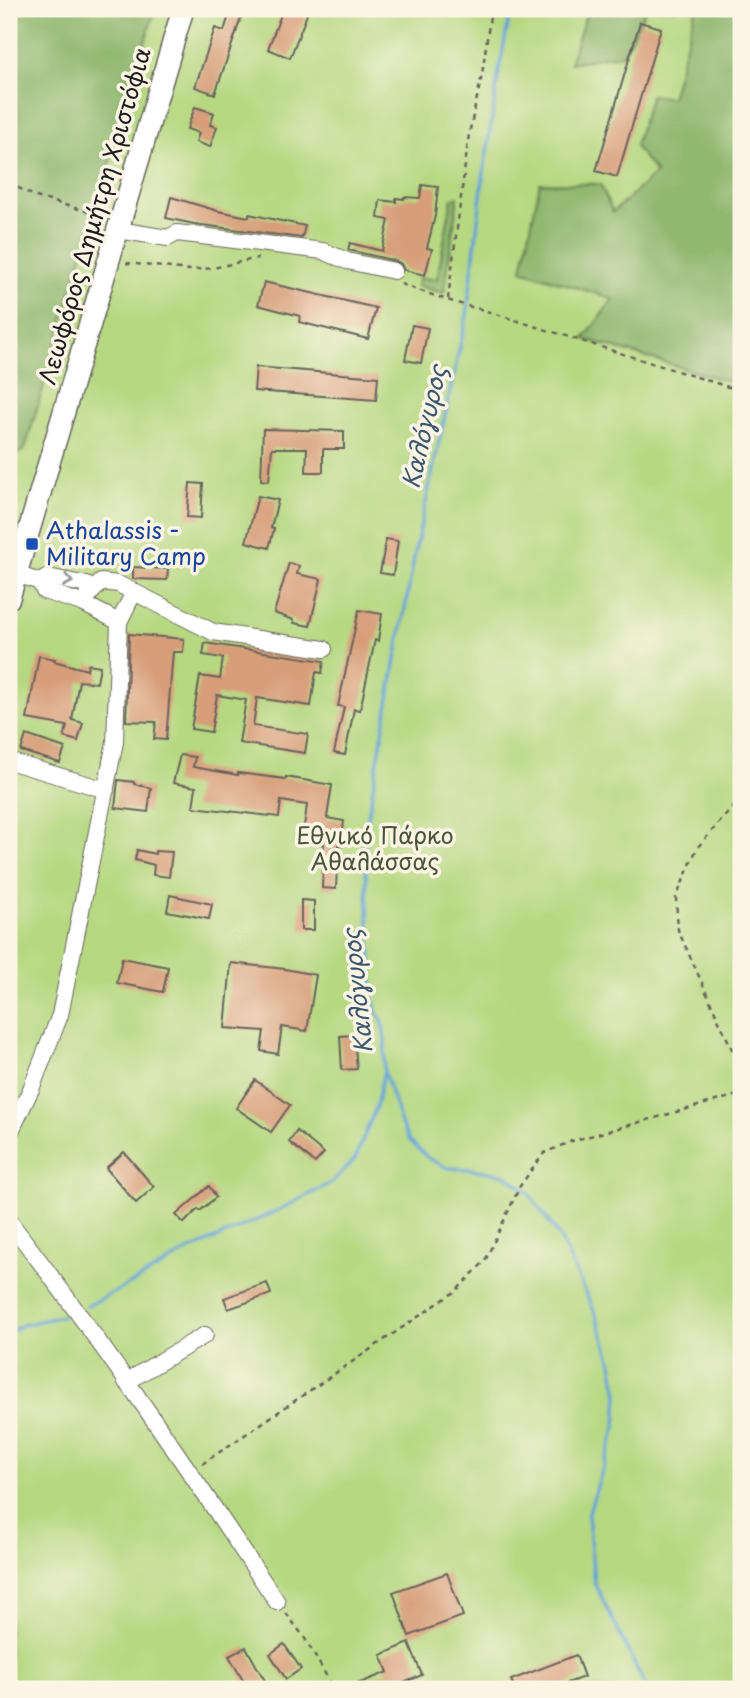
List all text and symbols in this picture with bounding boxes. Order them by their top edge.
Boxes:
street label: Λεωφόρος Δημήτρη Χριστόφια [29,43,158,388]
water label: Καλόγυρος [391,360,455,492]
place label: Athalassis - Military Camp [46,512,206,573]
marker: Athalassis - Military Camp [24,536,40,552]
one-way arrow [62,573,74,588]
park label: Εθνικό Πάρκο Αθαλάσσας [296,817,454,878]
water label: Καλόγυρος [331,925,380,1055]

